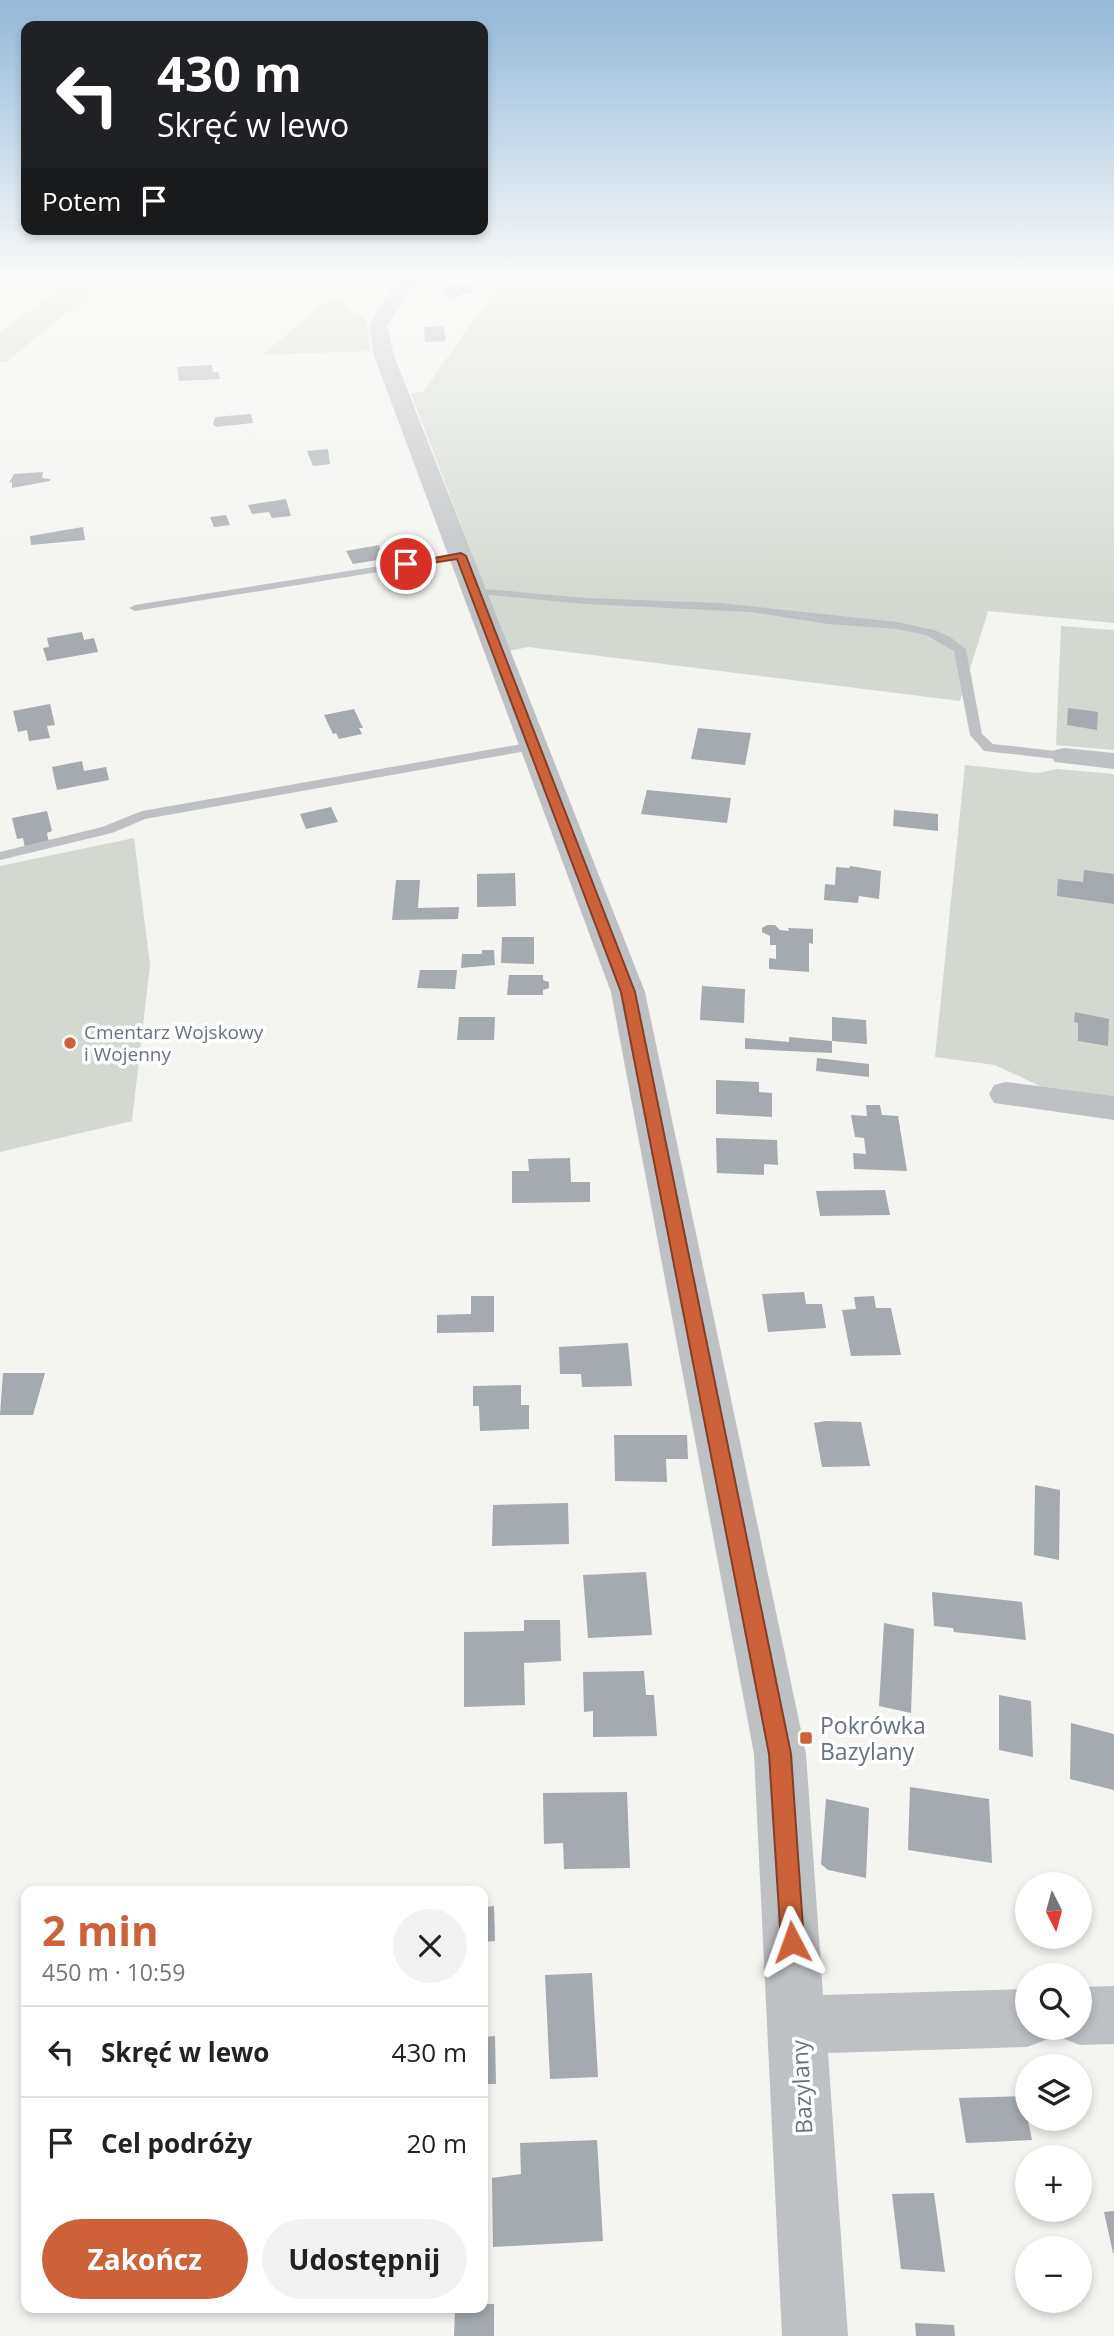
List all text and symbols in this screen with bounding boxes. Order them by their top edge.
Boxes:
text: 430 m [157,40,302,106]
icon: left [42,49,133,140]
text: Skręć w lewo [157,103,349,146]
icon: arrive [135,182,173,220]
text: Potem [42,183,121,219]
pin [376,534,436,594]
icon: arrive [387,545,425,583]
place label: Cmentarz Wojskowy i Wojenny [84,1019,264,1067]
marker: Cmentarz Wojskowy i Wojenny [62,1035,78,1051]
place label: Pokrówka Bazylany [820,1709,926,1767]
marker: Pokrówka Bazylany [798,1730,814,1746]
north arrow [1015,1872,1092,1950]
map controls [1015,1872,1092,2313]
text: 2 min [42,1901,159,1958]
position arrow [755,1905,829,1979]
button: close [393,1909,467,1983]
text: 450 m · 10:59 [42,1956,185,1988]
button: search [1015,1963,1092,2040]
icon: left [42,2033,80,2071]
text: Skręć w lewo [101,2034,269,2070]
text: 430 m [392,2034,467,2070]
street label: Bazylany [783,2039,819,2135]
button: layers [1015,2054,1092,2131]
icon: arrive [42,2124,80,2162]
text: Cel podróży [101,2125,252,2161]
text: 20 m [406,2125,467,2161]
button: + [1015,2145,1092,2222]
button: Zakończ [42,2219,248,2299]
button: Udostępnij [262,2219,467,2299]
button: − [1015,2236,1092,2313]

